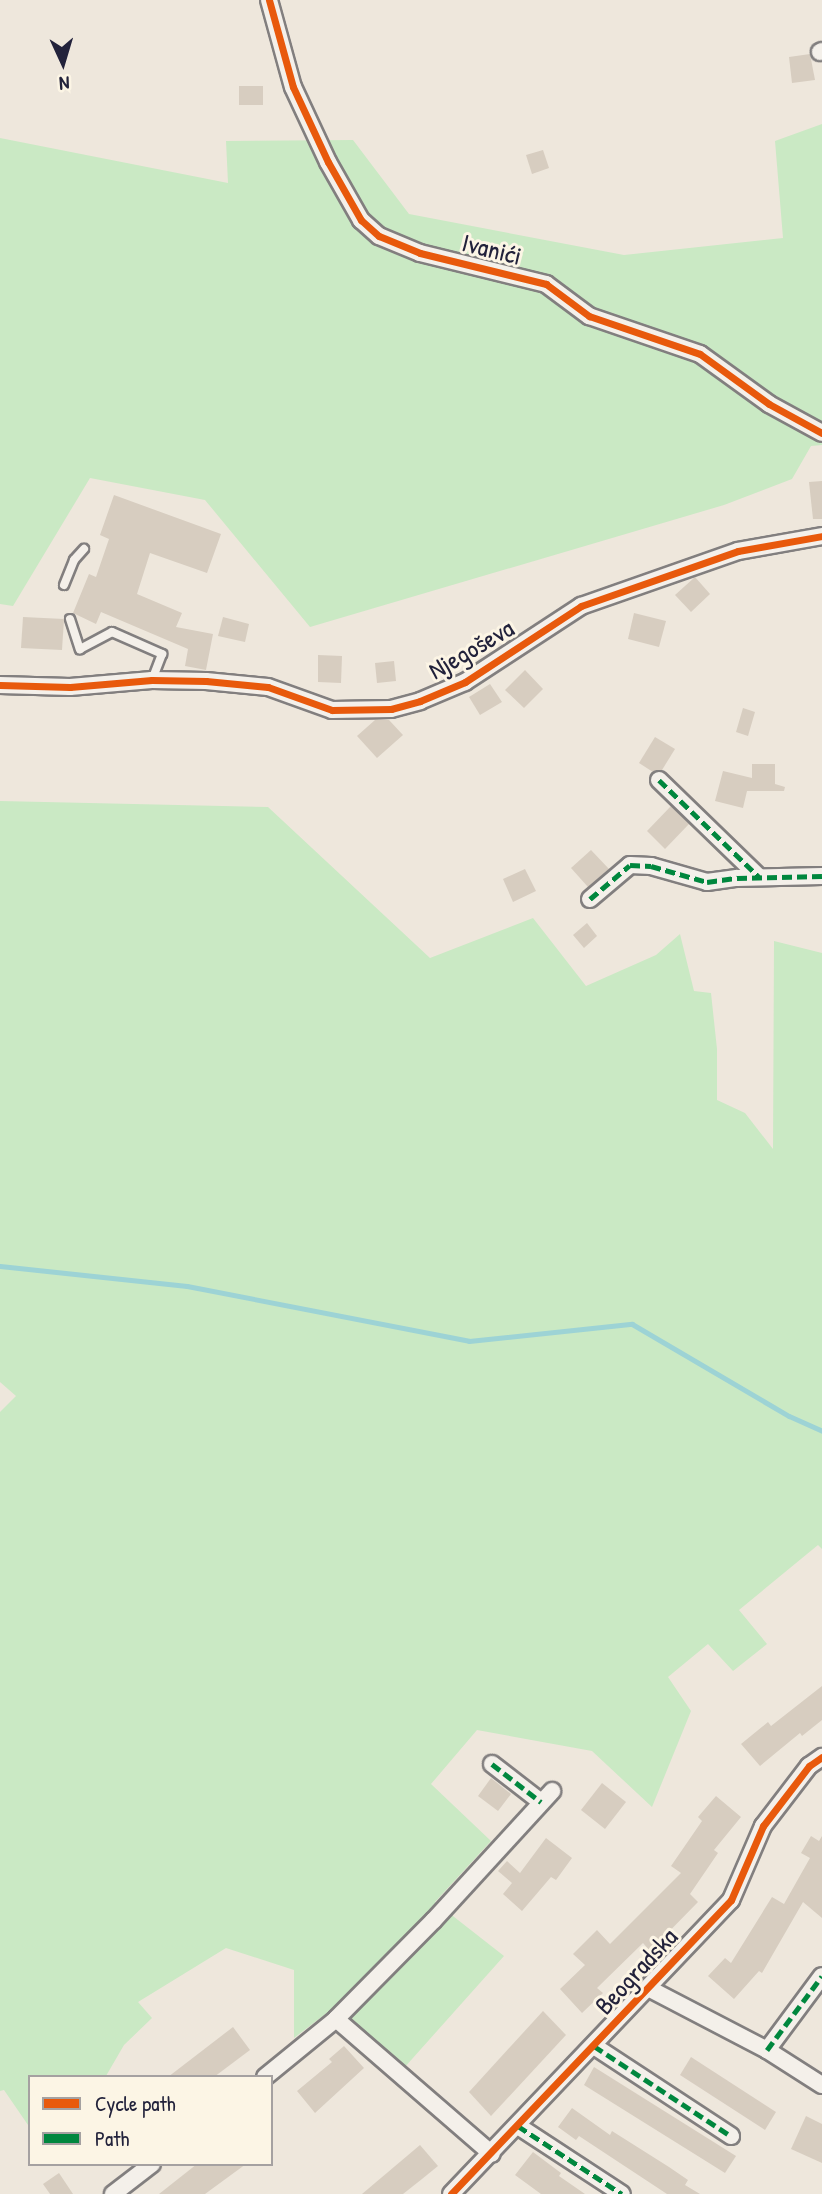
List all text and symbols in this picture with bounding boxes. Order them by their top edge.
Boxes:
north arrow [28,28,98,98]
text: N [59,71,70,97]
street label: Ivanići [459,227,525,271]
street label: Njegoševa [423,612,519,686]
street label: Beogradska [588,1921,684,2021]
legend [28,2075,273,2166]
text: Cycle path [95,2089,176,2118]
text: Path [95,2124,129,2153]

